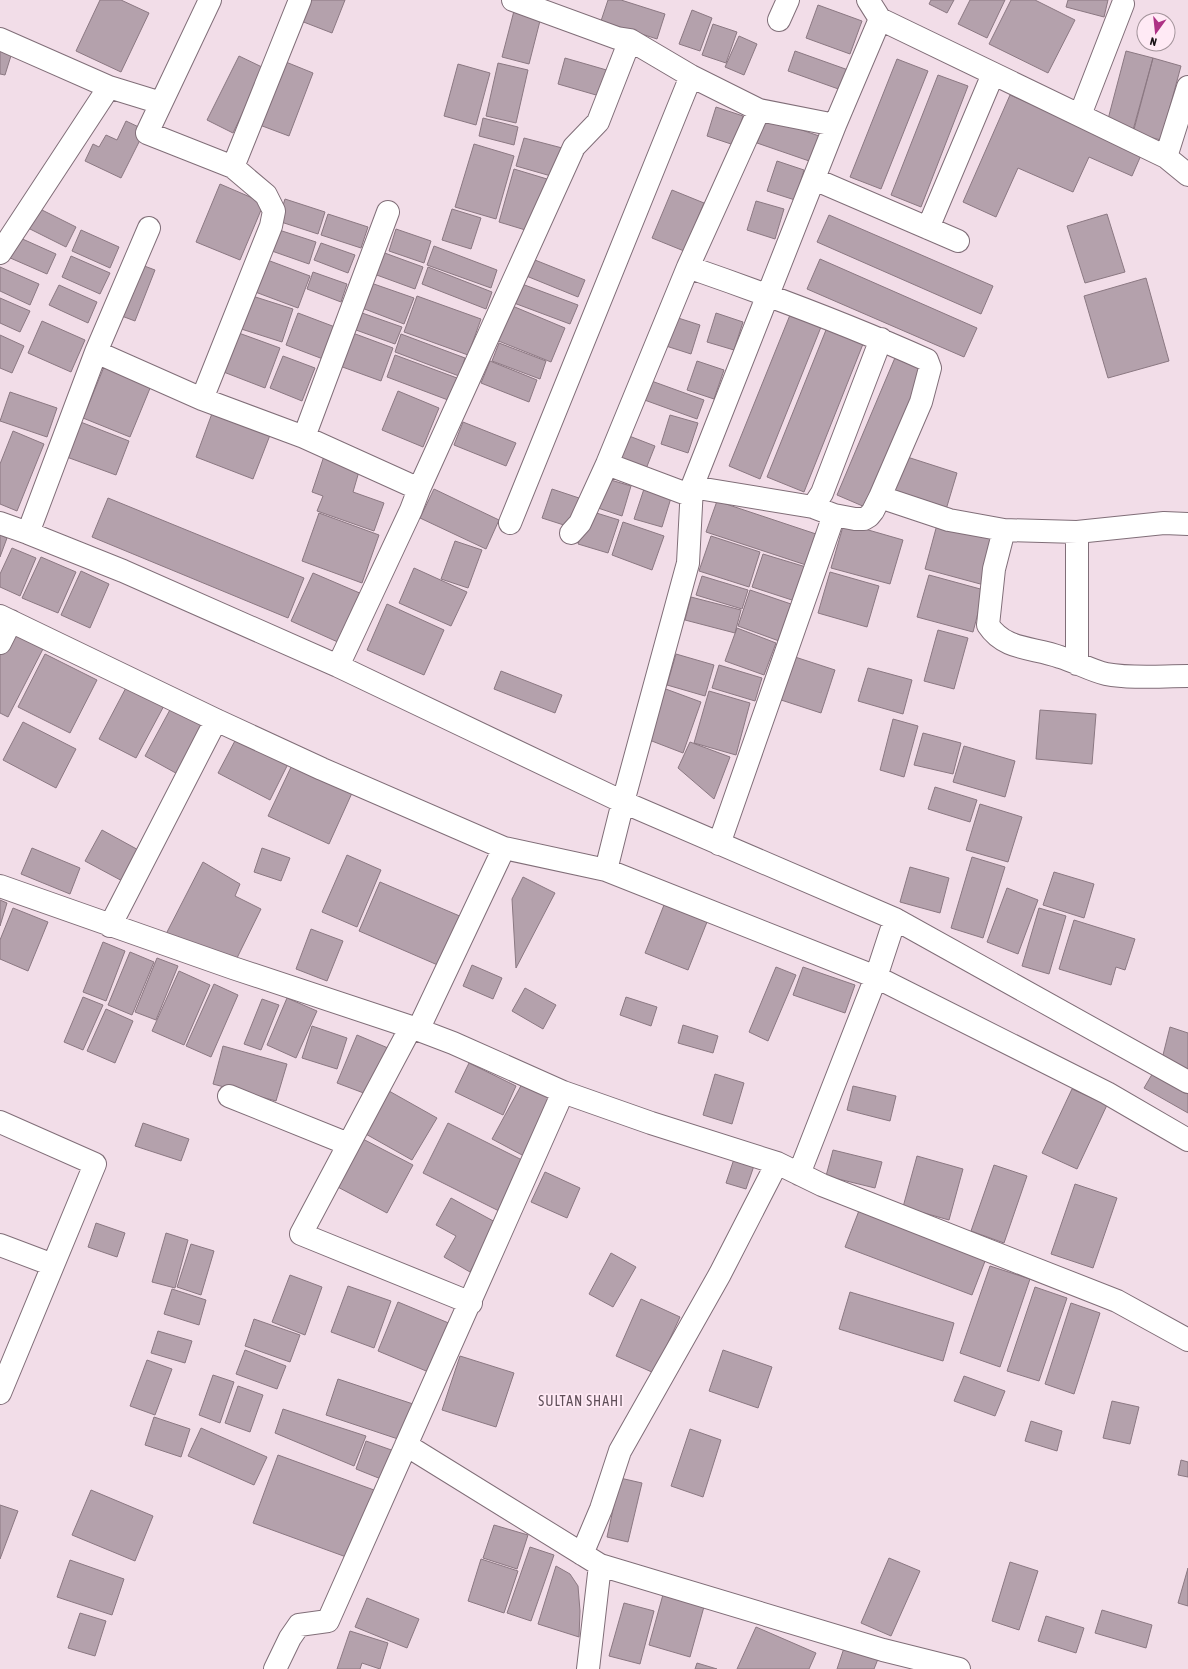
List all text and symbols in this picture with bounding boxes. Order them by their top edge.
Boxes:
north arrow [1136,12,1176,52]
text: N [1149,35,1158,48]
district label: SULTAN SHAHI [538,1393,624,1409]

